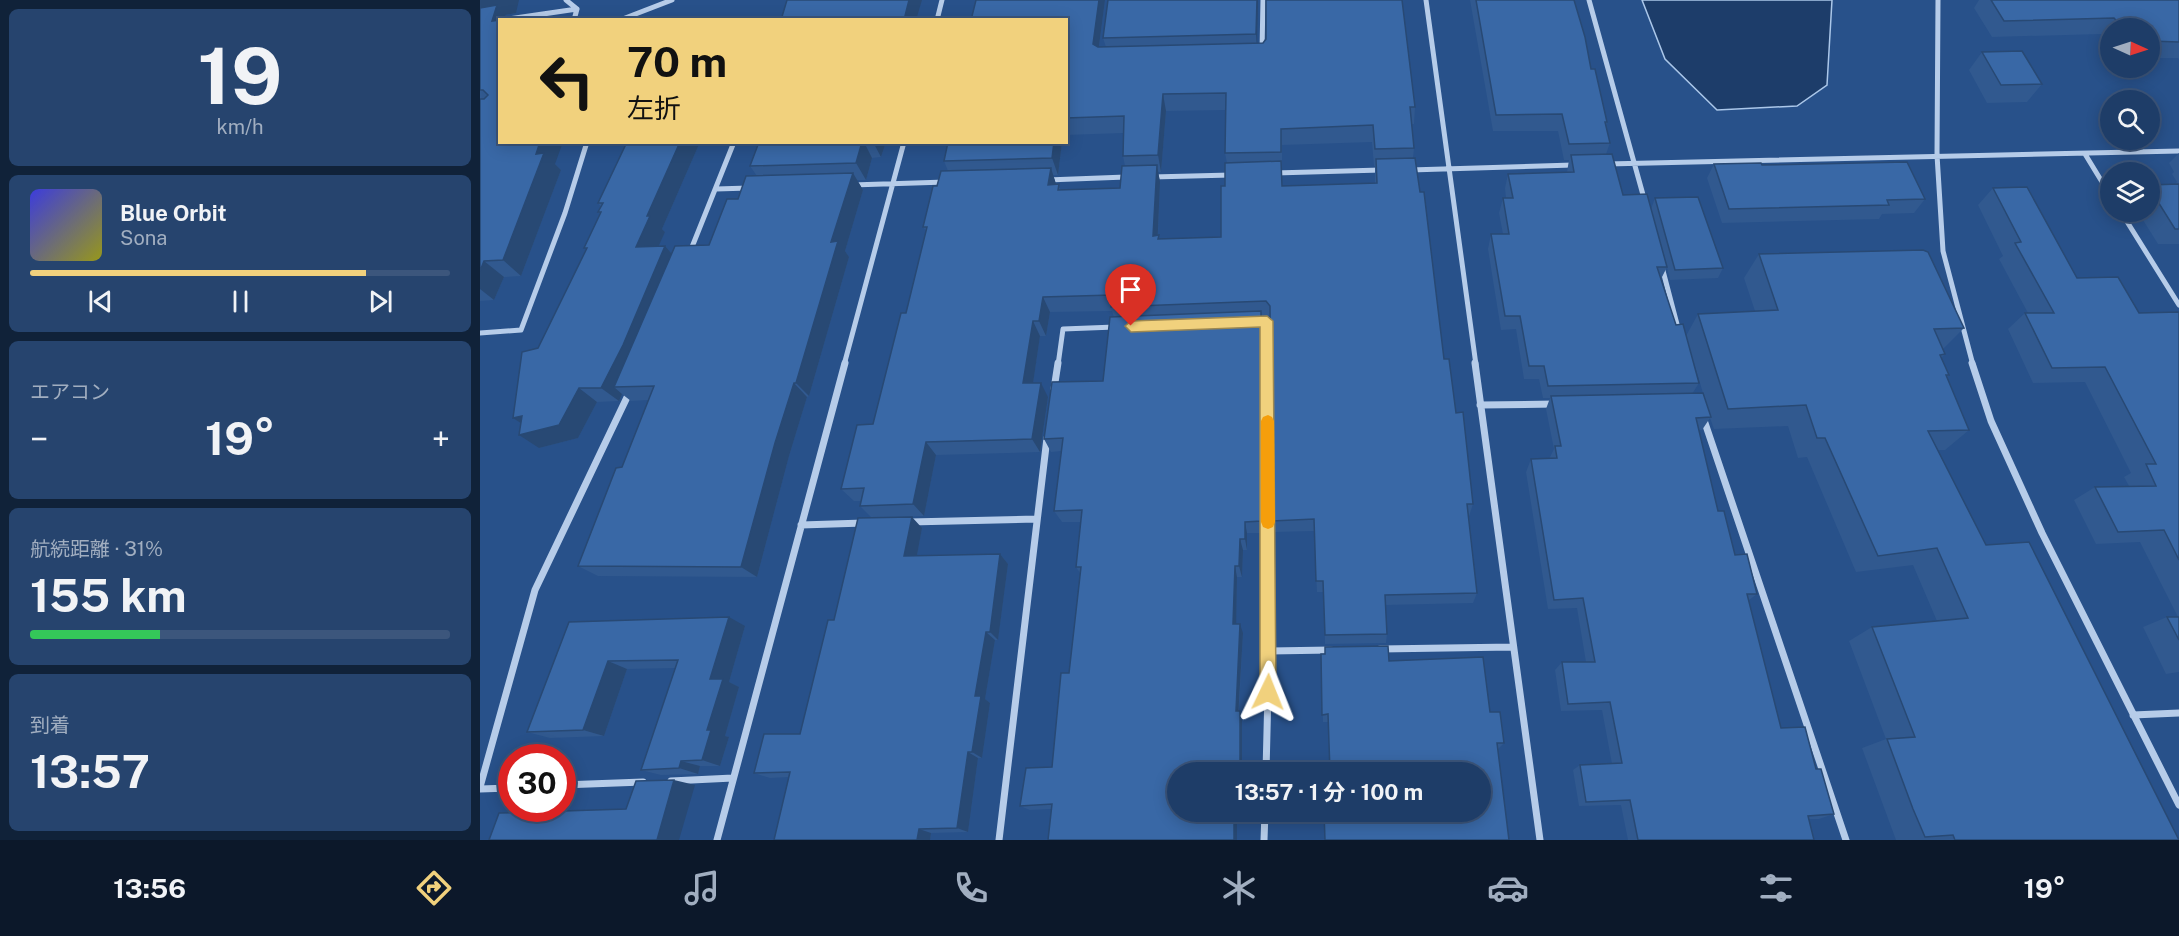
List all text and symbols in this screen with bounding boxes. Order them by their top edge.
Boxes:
north arrow [2100,18,2160,78]
map controls [2100,18,2160,222]
text: 19 [198,30,282,122]
text: 70 m [627,37,727,86]
icon: left [528,42,606,120]
button: search [2100,90,2160,150]
text: 左折 [627,92,681,124]
text: km/h [216,115,264,139]
button: layers [2100,162,2160,222]
text: Blue Orbit [120,200,227,226]
text: Sona [120,226,167,250]
pin [1105,264,1156,326]
icon: arrive [1114,273,1147,306]
icon: previous [84,285,117,318]
icon: pause [224,285,257,318]
icon: next [364,285,397,318]
text: エアコン [30,380,110,404]
text: 19° [205,412,275,465]
text: − [30,420,48,458]
text: + [432,420,450,458]
text: 航続距離 · 31% [30,537,163,561]
text: 155 km [30,569,187,622]
position arrow [1236,660,1300,724]
text: 到着 [30,713,70,737]
speed limit sign: 30 [498,744,576,822]
text: 13:57 [30,745,150,798]
text: 13:57 · 1 分 · 100 m [1235,779,1423,805]
icon: directions [413,867,455,909]
icon: music [681,867,723,909]
icon: phone [950,867,992,909]
icon: climate [1218,867,1260,909]
icon: car [1487,867,1529,909]
icon: filters [1755,867,1797,909]
text: 13:56 [113,872,186,904]
text: 19° [2023,872,2066,904]

